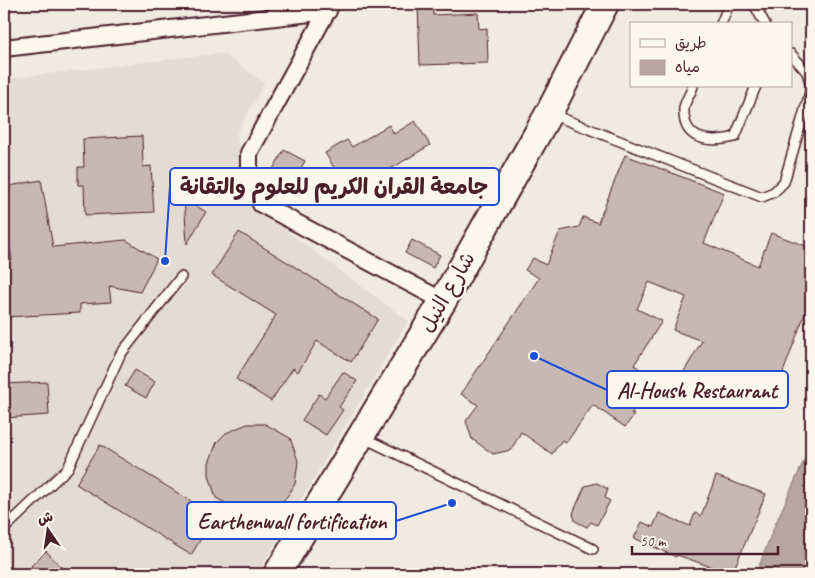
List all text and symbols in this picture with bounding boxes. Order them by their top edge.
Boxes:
legend [630,22,792,88]
text: طريق [675,34,707,53]
text: مياه [675,58,700,77]
callout: جامعة القران الكريم للعلوم والتقانة [170,168,499,205]
text: جامعة القران الكريم للعلوم والتقانة [180,173,488,204]
street label: شارع النيل [414,247,482,338]
callout: Al-Housh Restaurant [607,371,788,408]
text: Al-Housh Restaurant [617,377,780,405]
callout: Earthenwall fortification [187,502,396,539]
north arrow [22,506,72,556]
text: ش [36,508,55,528]
text: Earthenwall fortification [197,508,387,536]
scale bar [632,523,779,555]
text: 50 m [640,532,667,551]

